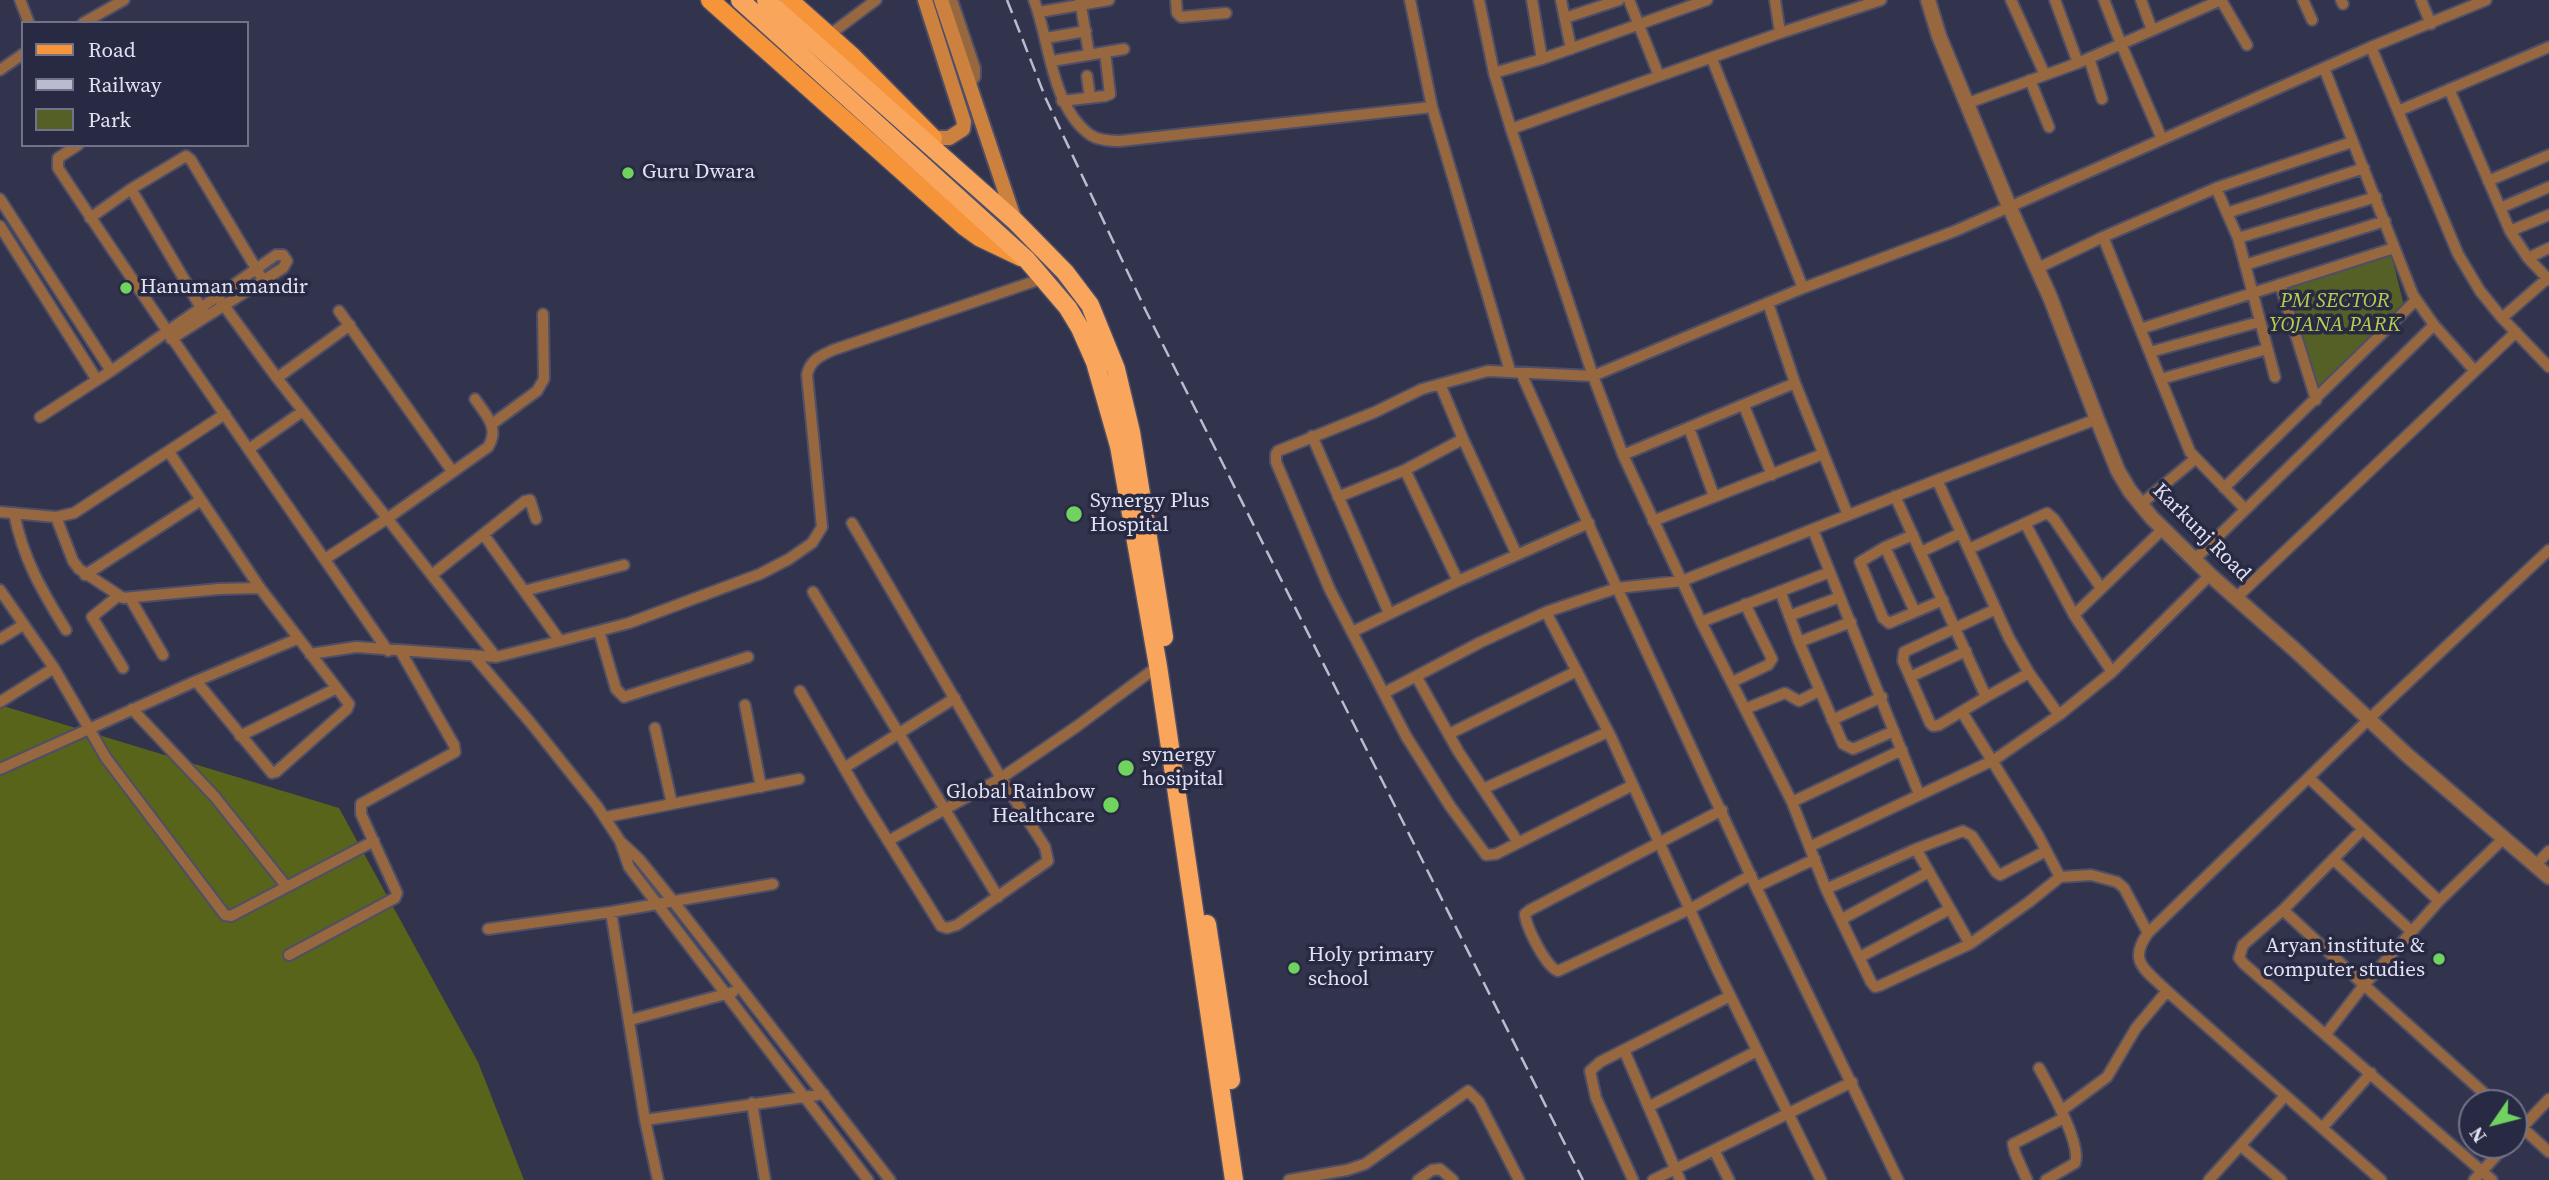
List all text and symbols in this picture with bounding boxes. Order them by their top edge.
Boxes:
legend [21,21,248,147]
text: Road [88,35,136,64]
text: Railway [88,70,162,99]
text: Park [88,105,131,134]
place label: Guru Dwara [642,160,755,186]
marker: Guru Dwara [620,165,636,181]
place label: Hanuman mandir [140,275,308,301]
marker: Hanuman mandir [118,280,134,296]
park label: PM SECTOR YOJANA PARK [2269,289,2401,339]
street label: Karkunj Road [2147,479,2255,587]
place label: Synergy Plus Hospital [1090,489,1210,539]
marker: Synergy Plus Hospital [1064,504,1084,524]
place label: synergy hosipital [1142,743,1224,793]
marker: synergy hosipital [1116,758,1136,778]
place label: Global Rainbow Healthcare [946,780,1095,830]
marker: Global Rainbow Healthcare [1101,795,1121,815]
place label: Aryan institute & computer studies [2263,934,2425,984]
place label: Holy primary school [1308,943,1434,993]
marker: Aryan institute & computer studies [2431,951,2447,967]
marker: Holy primary school [1286,960,1302,976]
north arrow [2458,1089,2528,1159]
text: N [2463,1122,2492,1148]

